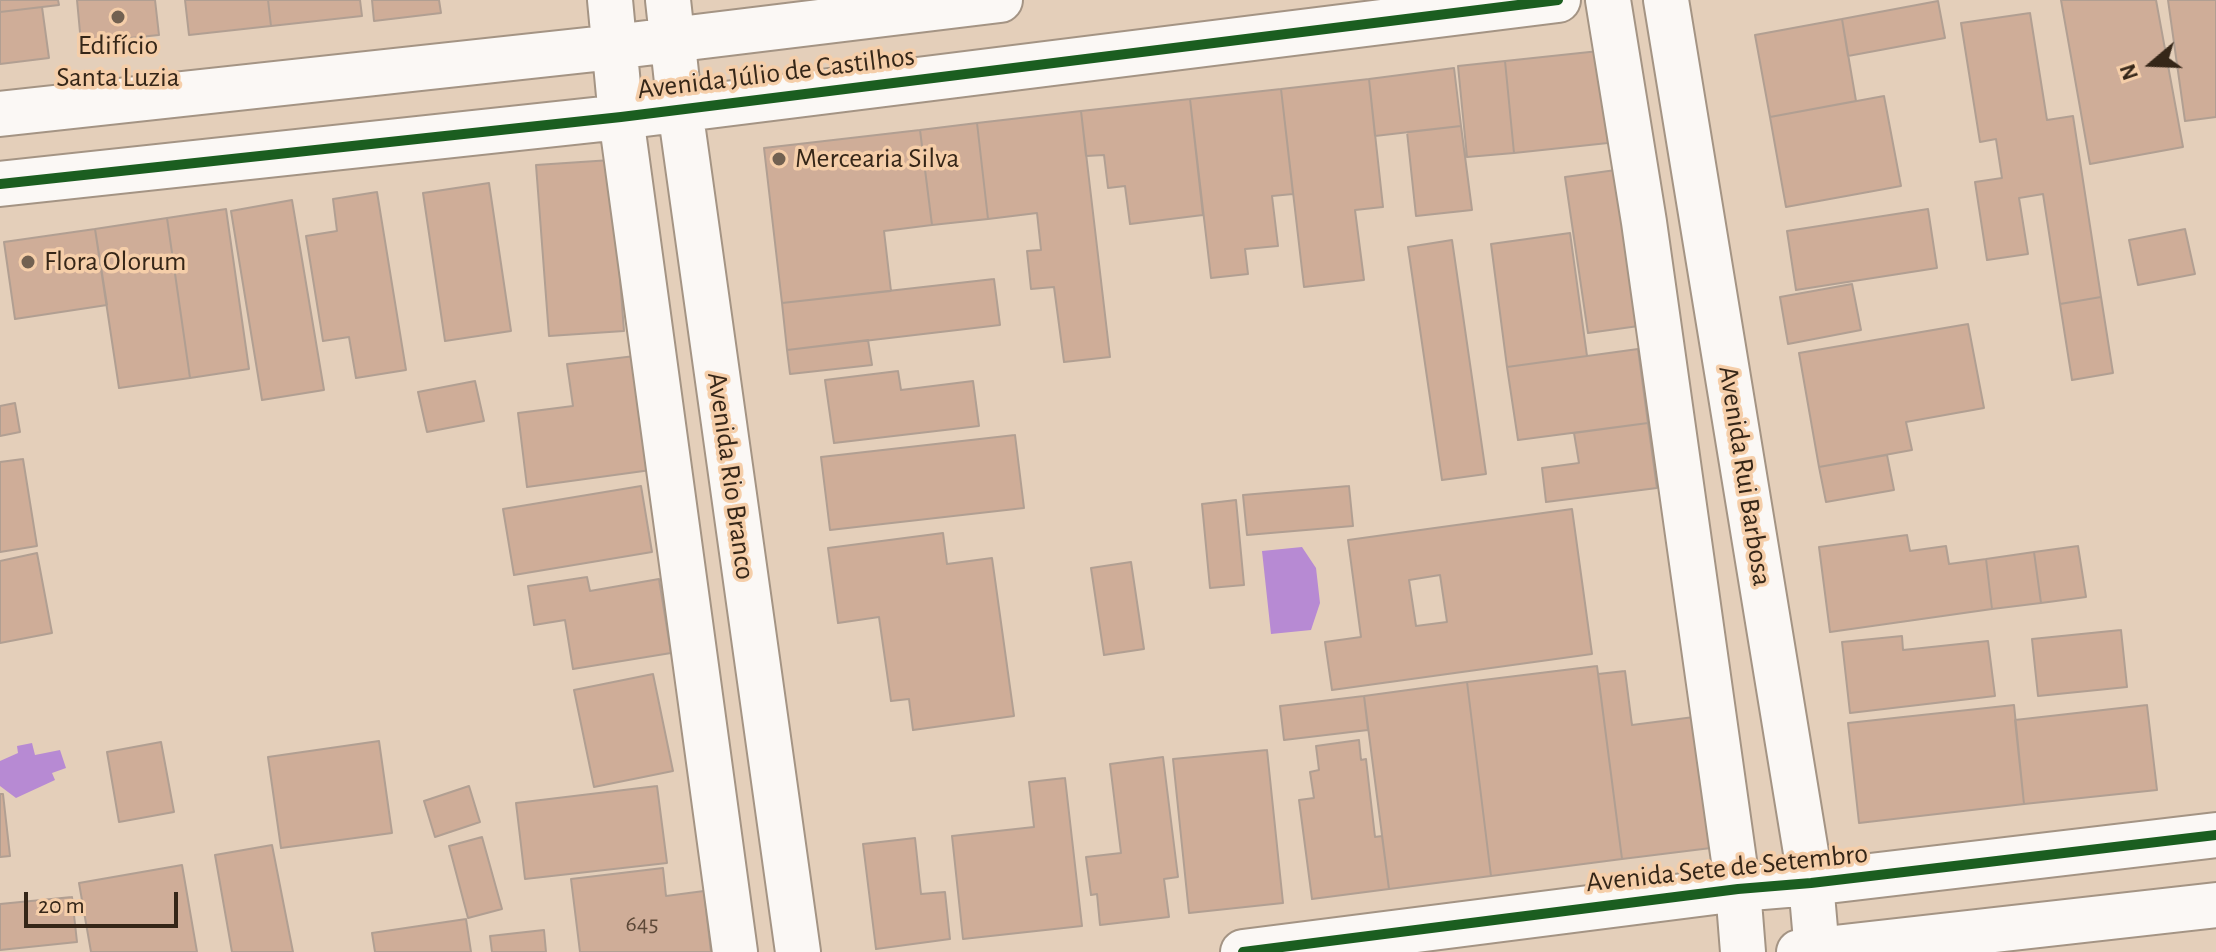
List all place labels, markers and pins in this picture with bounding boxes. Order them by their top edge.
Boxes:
marker: Edifício Santa Luzia [109,8,127,26]
place label: Edifício Santa Luzia [56,29,180,95]
place label: Mercearia Silva [795,142,959,176]
marker: Mercearia Silva [770,150,788,168]
place label: Flora Olorum [44,245,186,279]
marker: Flora Olorum [19,253,37,271]

